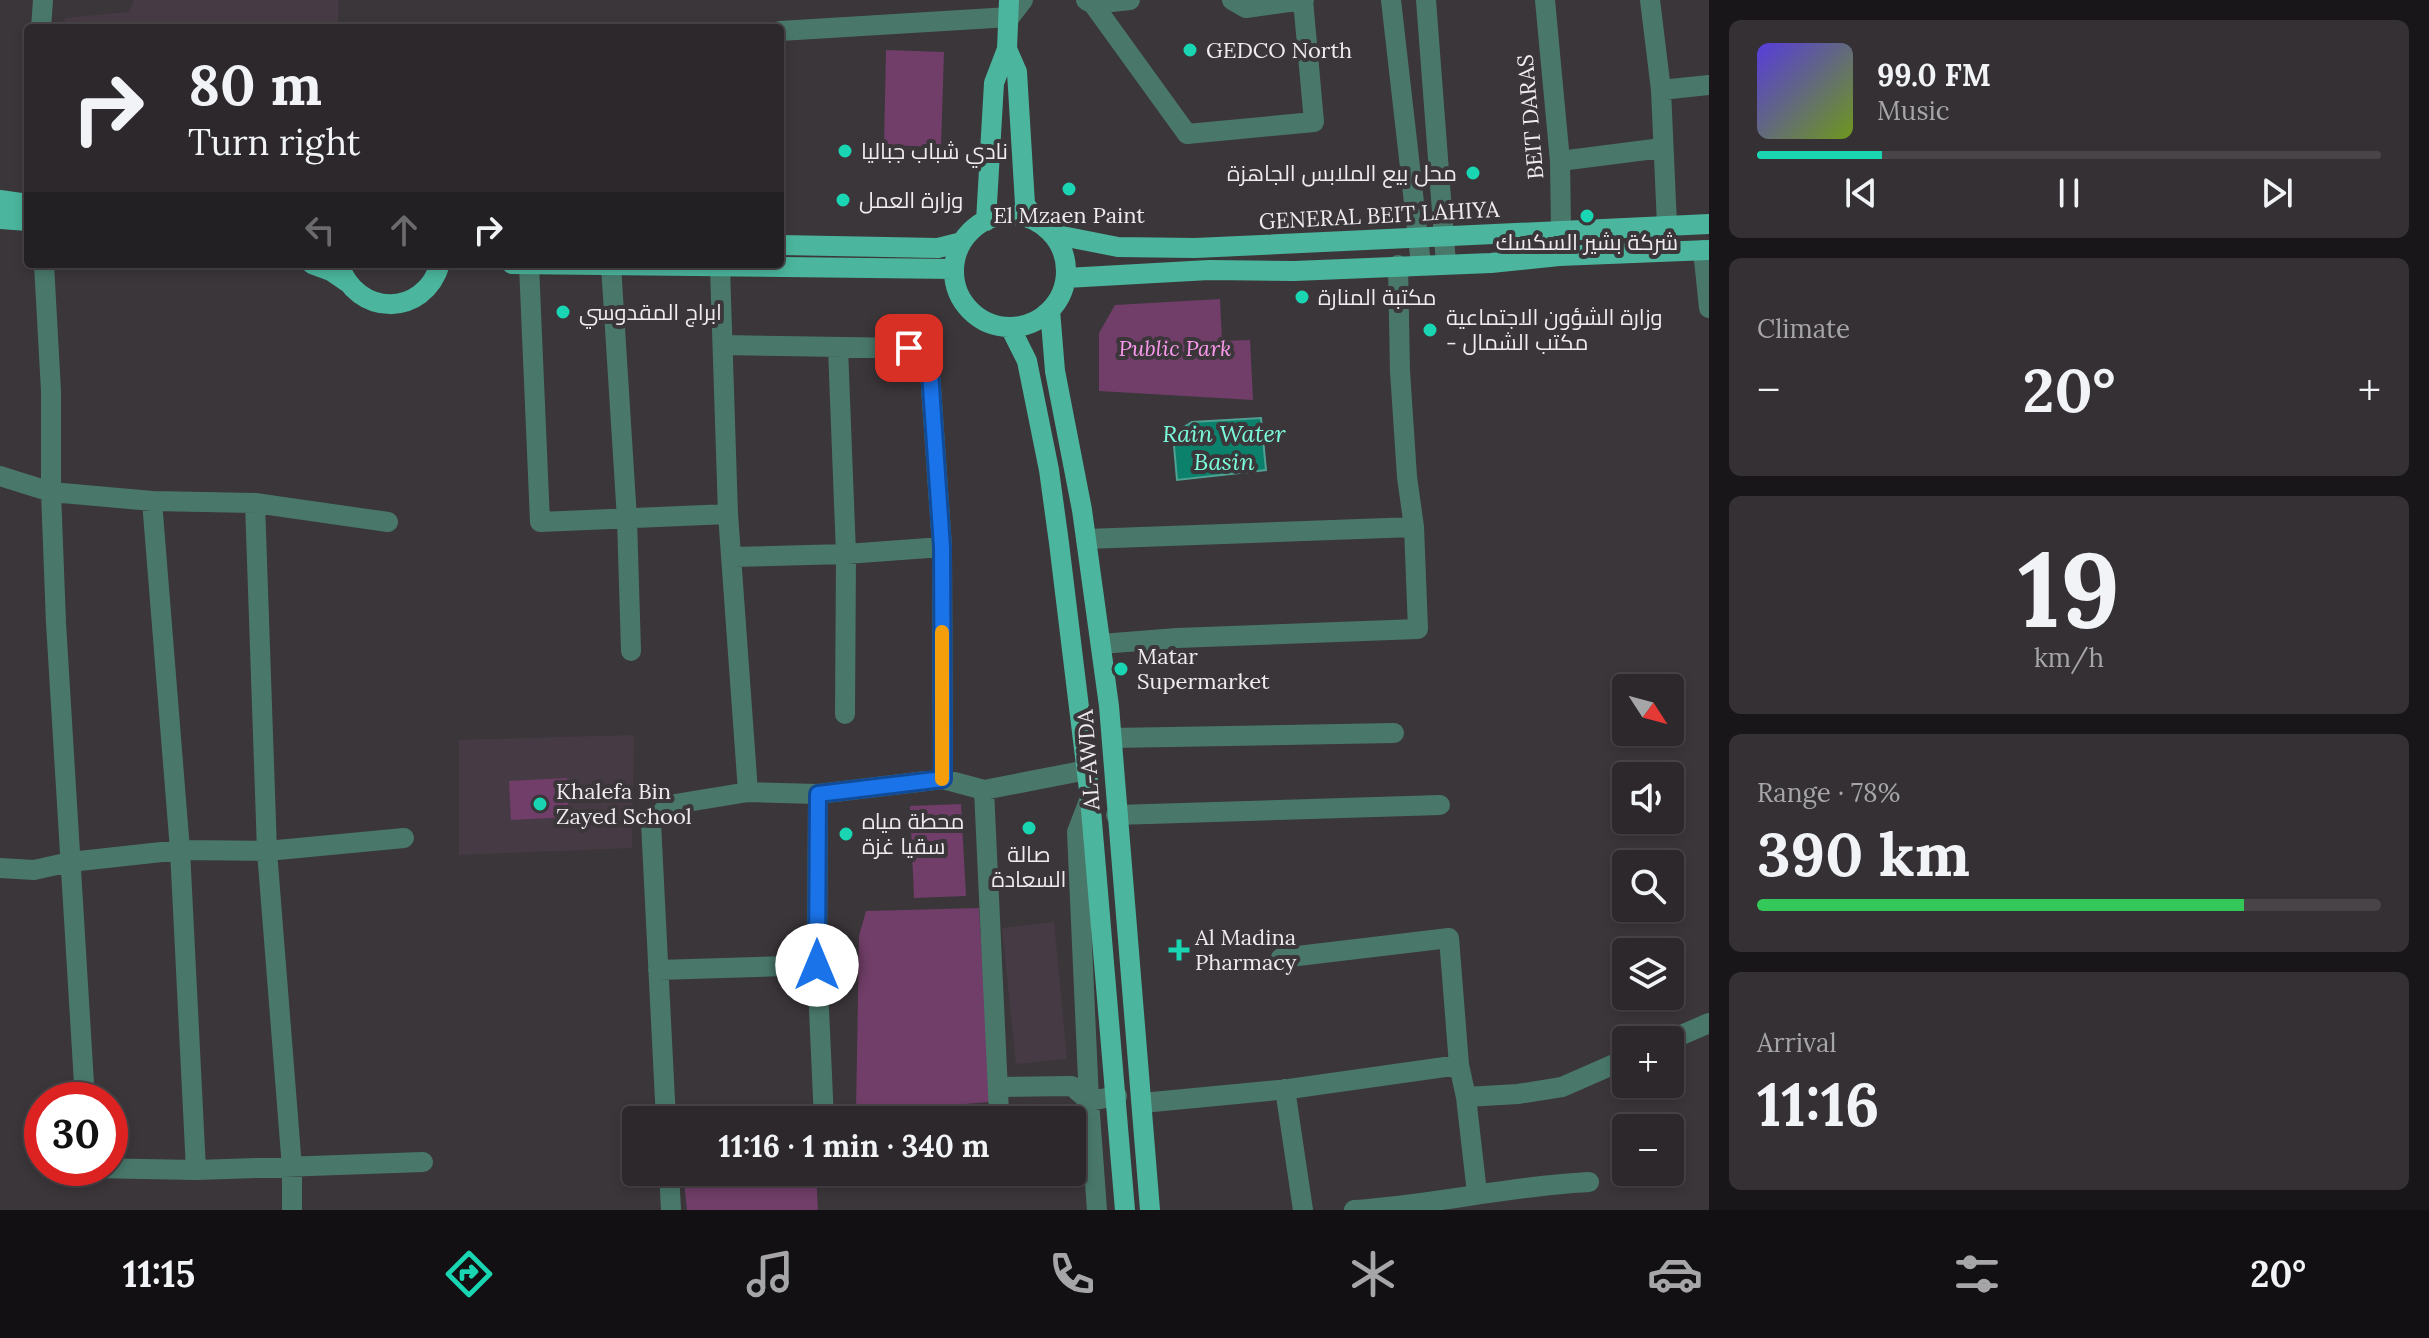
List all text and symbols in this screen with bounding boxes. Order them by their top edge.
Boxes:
place label: GEDCO North [1206,36,1352,64]
marker: GEDCO North [1181,41,1199,59]
text: 80 m [188,49,322,120]
street label: BEIT DARAS [1511,53,1549,181]
icon: right [56,56,160,160]
text: 99.0 FM [1877,56,1991,94]
text: Music [1877,94,1950,127]
text: Turn right [188,119,361,165]
place label: نادي شباب جباليا [861,137,1008,168]
marker: نادي شباب جباليا [836,142,854,160]
place label: محل بيع الملابس الجاهزة [1227,159,1457,188]
marker: محل بيع الملابس الجاهزة [1464,164,1482,182]
icon: previous [1839,171,1883,215]
icon: pause [2047,171,2091,215]
icon: next [2255,171,2299,215]
marker: El Mzaen Paint [1060,180,1078,198]
place label: وزارة العمل [859,186,963,214]
marker: وزارة العمل [834,191,852,209]
street label: GENERAL BEIT LAHIYA [1258,195,1501,235]
place label: El Mzaen Paint [993,201,1145,229]
marker: شركة بشير السكسك [1578,207,1596,225]
icon: left [298,208,342,252]
icon: ahead [382,208,426,252]
icon: right [466,208,510,252]
place label: شركة بشير السكسك [1496,228,1678,256]
place label: مكتبة المنارة [1318,283,1436,311]
marker: مكتبة المنارة [1293,288,1311,306]
place label: ابراج المقدوسي [579,298,722,329]
marker: ابراج المقدوسي [554,303,572,321]
place label: وزارة الشؤون الاجتماعية - مكتب الشمال [1446,303,1662,356]
text: Climate [1757,312,1850,345]
pin [875,314,943,382]
marker: وزارة الشؤون الاجتماعية - مكتب الشمال [1421,321,1439,339]
icon: arrive [887,326,931,370]
park label: Public Park [1118,334,1232,362]
text: 20° [2022,352,2116,428]
text: − [1757,362,1780,418]
text: + [2358,362,2381,418]
water label: Rain Water Basin [1162,418,1286,477]
text: 19 [2018,522,2120,655]
text: km/h [2034,641,2104,674]
place label: Matar Supermarket [1137,642,1270,695]
marker: Matar Supermarket [1112,660,1130,678]
north arrow [1612,674,1684,746]
map controls [1612,674,1684,1186]
street label: AL-AWDA [1070,708,1106,812]
button: sound [1612,762,1684,834]
text: Range · 78% [1757,776,1900,809]
place label: Khalefa Bin Zayed School [556,777,692,830]
marker: Khalefa Bin Zayed School [531,795,549,813]
place label: محطة مياه سقيا غزة [862,807,964,860]
text: 390 km [1757,816,1970,892]
marker: صالة السعادة [1020,819,1038,837]
marker: محطة مياه سقيا غزة [837,825,855,843]
place label: صالة السعادة [992,840,1066,893]
button: search [1612,850,1684,922]
position arrow [775,923,859,1007]
place label: Al Madina Pharmacy [1194,923,1297,976]
button: layers [1612,938,1684,1010]
marker: Al Madina Pharmacy [1170,941,1188,959]
button: + [1612,1026,1684,1098]
text: Arrival [1757,1026,1836,1059]
text: 11:16 [1757,1066,1880,1142]
speed limit sign: 30 [24,1082,128,1186]
button: − [1612,1114,1684,1186]
text: 11:16 · 1 min · 340 m [719,1127,989,1165]
icon: directions [441,1246,497,1302]
icon: music [742,1246,798,1302]
icon: phone [1044,1246,1100,1302]
icon: climate [1345,1246,1401,1302]
icon: car [1647,1246,1703,1302]
icon: filters [1949,1246,2005,1302]
text: 11:15 [123,1251,195,1297]
text: 20° [2250,1251,2306,1297]

